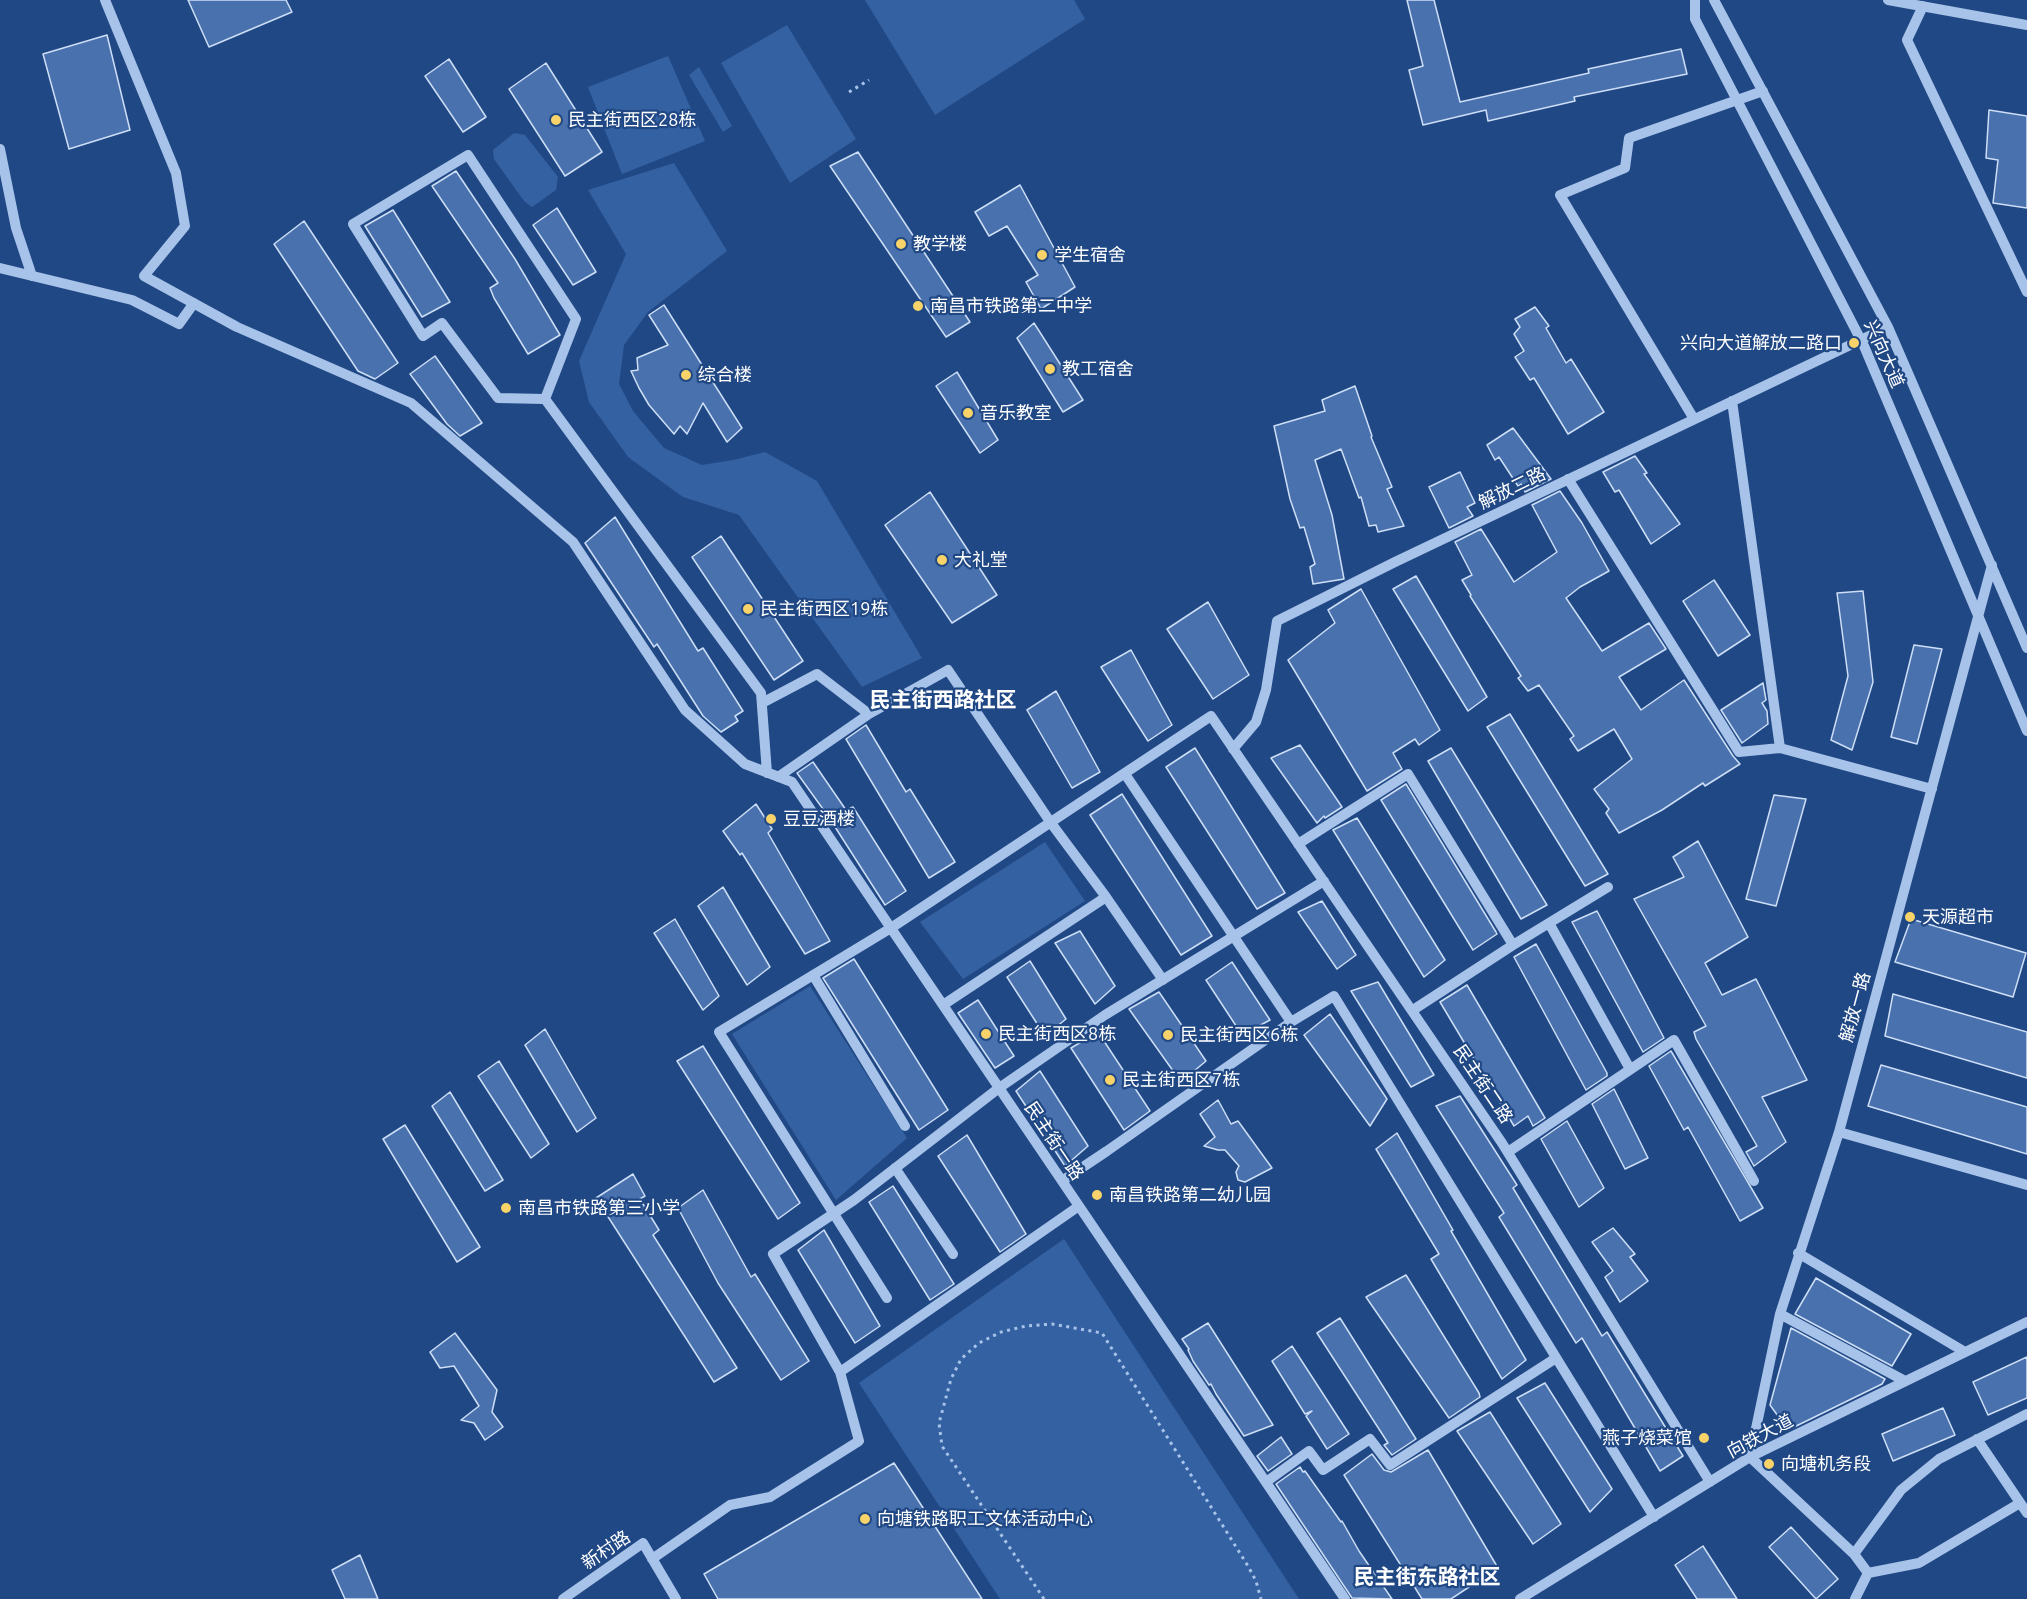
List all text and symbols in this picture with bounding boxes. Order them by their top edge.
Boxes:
place label: 民主街西区28栋 [568,109,696,131]
marker: 民主街西区28栋 [549,113,563,127]
place label: 教学楼 [913,233,967,255]
marker: 教学楼 [894,237,908,251]
place label: 学生宿舍 [1054,244,1126,266]
marker: 学生宿舍 [1035,248,1049,262]
place label: 南昌市铁路第二中学 [930,295,1092,317]
marker: 南昌市铁路第二中学 [911,299,925,313]
street label: 兴向大道 [1859,317,1909,391]
place label: 兴向大道解放二路口 [1680,332,1842,354]
marker: 兴向大道解放二路口 [1847,336,1861,350]
place label: 教工宿舍 [1062,358,1134,380]
marker: 教工宿舍 [1043,362,1057,376]
place label: 综合楼 [698,364,752,386]
marker: 综合楼 [679,368,693,382]
place label: 音乐教室 [980,402,1052,424]
marker: 音乐教室 [961,406,975,420]
street label: 解放二路 [1475,463,1549,513]
place label: 大礼堂 [954,549,1008,571]
marker: 大礼堂 [935,553,949,567]
place label: 民主街西区19栋 [760,598,888,620]
marker: 民主街西区19栋 [741,602,755,616]
district label: 民主街西路社区 [870,687,1016,713]
place label: 豆豆酒楼 [783,808,855,830]
marker: 豆豆酒楼 [764,812,778,826]
place label: 天源超市 [1922,906,1994,928]
marker: 天源超市 [1903,910,1917,924]
street label: 解放一路 [1835,969,1875,1045]
place label: 民主街西区8栋 [998,1023,1116,1045]
place label: 民主街西区6栋 [1180,1024,1298,1046]
marker: 民主街西区8栋 [979,1027,993,1041]
marker: 民主街西区6栋 [1161,1028,1175,1042]
street label: 民主街二路 [1449,1041,1517,1127]
place label: 民主街西区7栋 [1122,1069,1240,1091]
marker: 民主街西区7栋 [1103,1073,1117,1087]
street label: 民主街一路 [1020,1098,1088,1184]
place label: 南昌铁路第二幼儿园 [1109,1184,1271,1206]
marker: 南昌铁路第二幼儿园 [1090,1188,1104,1202]
place label: 南昌市铁路第三小学 [518,1197,680,1219]
marker: 南昌市铁路第三小学 [499,1201,513,1215]
street label: 向铁大道 [1723,1410,1797,1462]
place label: 燕子烧菜馆 [1602,1427,1692,1449]
marker: 燕子烧菜馆 [1697,1431,1711,1445]
place label: 向塘机务段 [1781,1453,1871,1475]
marker: 向塘机务段 [1762,1457,1776,1471]
place label: 向塘铁路职工文体活动中心 [877,1508,1093,1530]
marker: 向塘铁路职工文体活动中心 [858,1512,872,1526]
street label: 新村路 [578,1526,634,1574]
district label: 民主街东路社区 [1354,1564,1500,1590]

